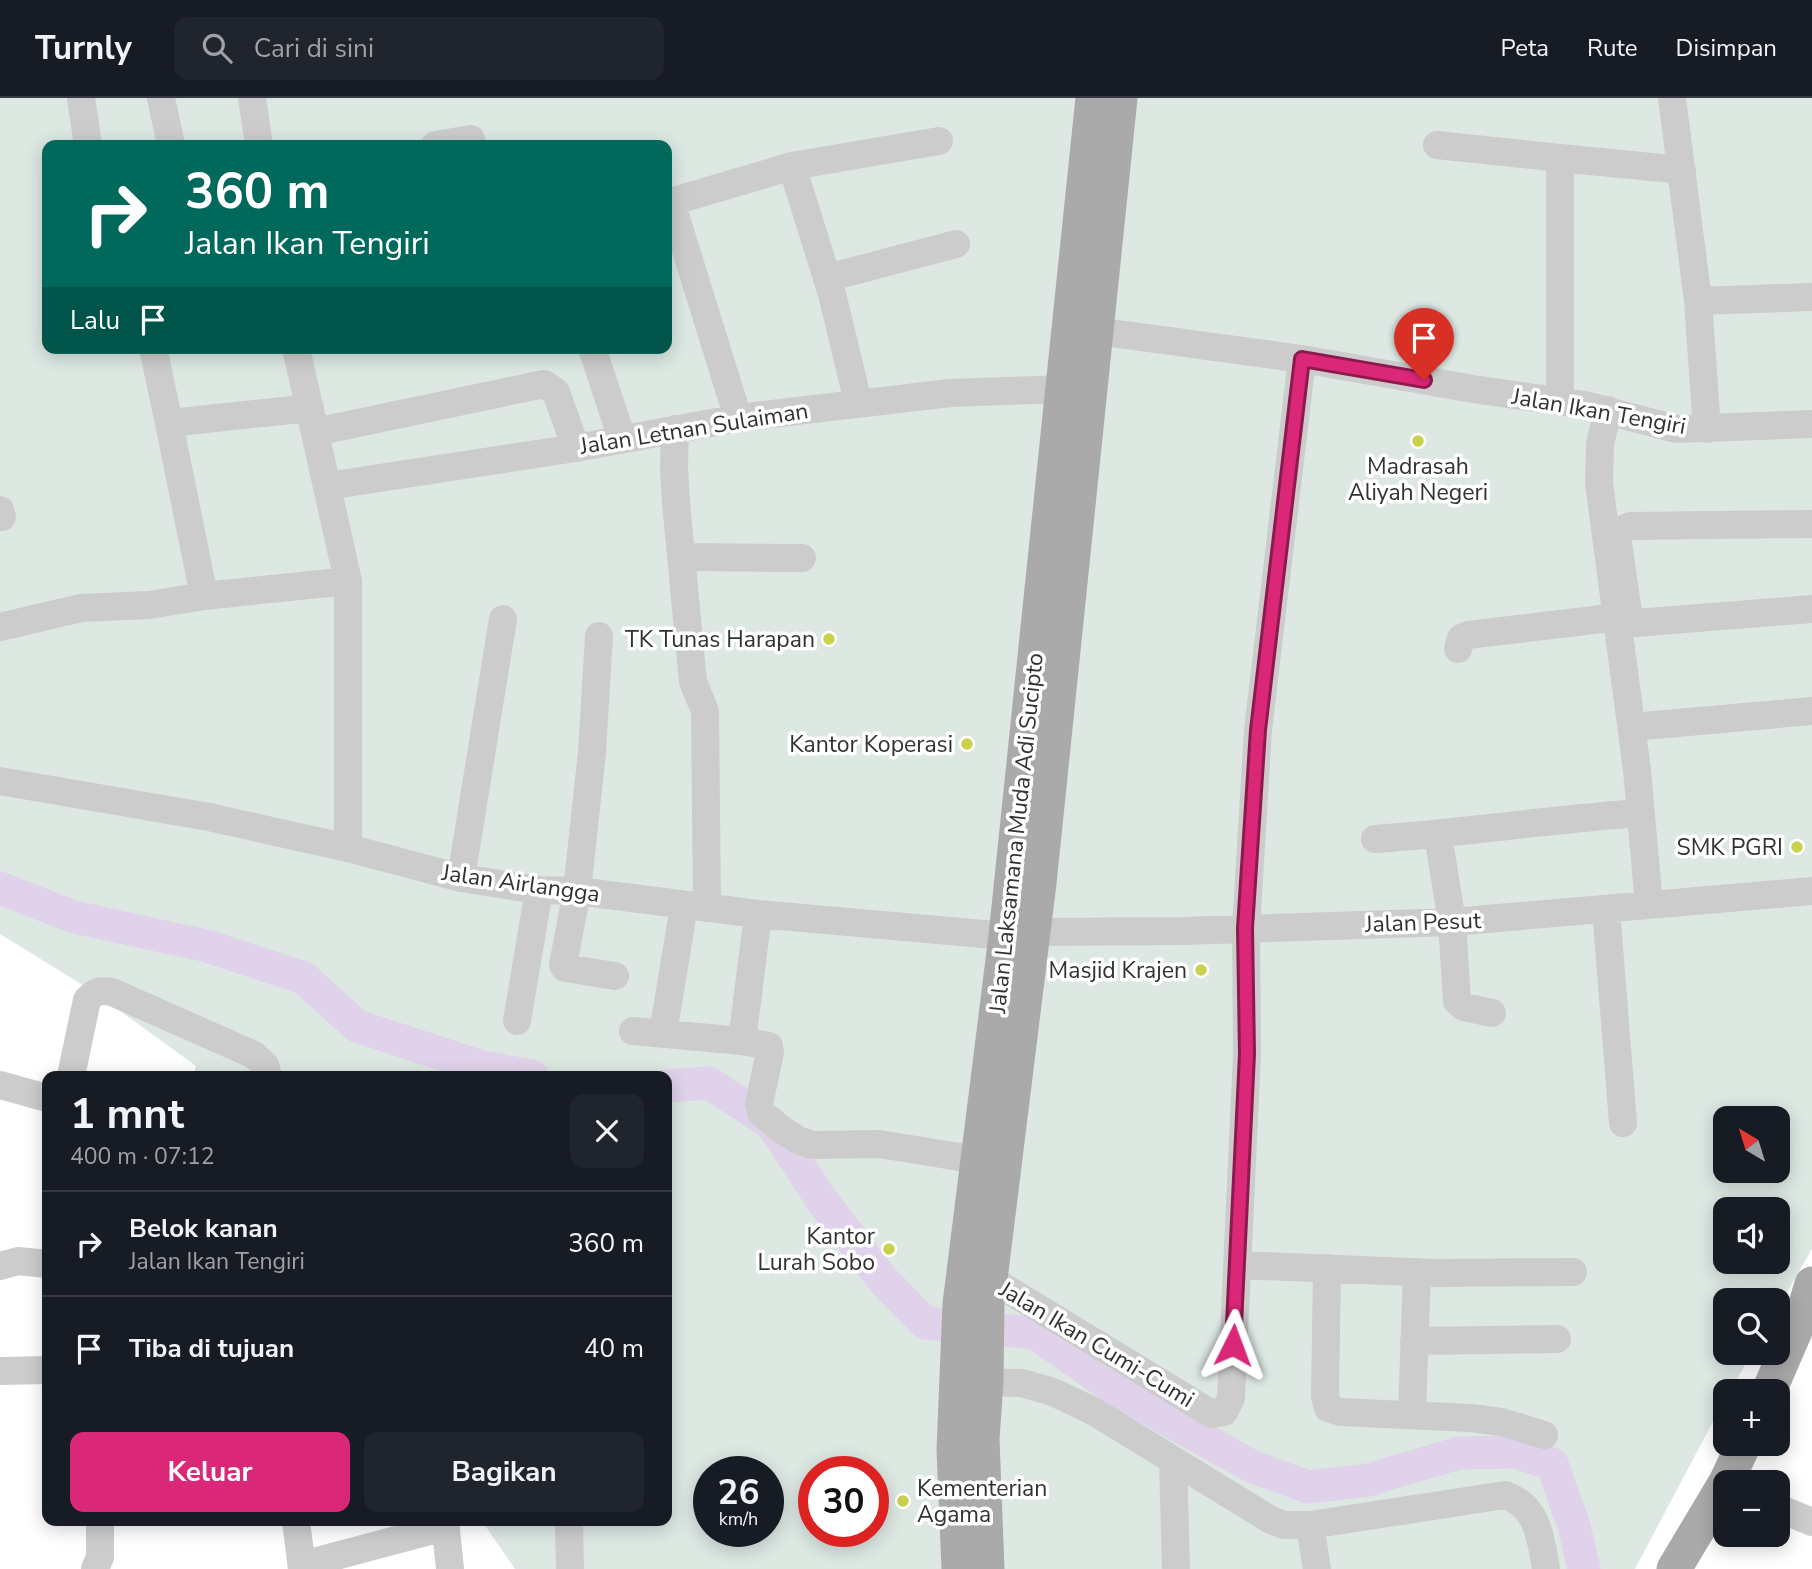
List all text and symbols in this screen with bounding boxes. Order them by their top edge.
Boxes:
search box [174,17,664,80]
text: Turnly [35,26,132,71]
icon: search [198,29,236,67]
text: Cari di sini [254,31,374,66]
text: Peta [1500,32,1549,64]
text: Rute [1587,32,1638,64]
text: Disimpan [1676,32,1777,64]
text: 360 m [185,158,329,225]
icon: right [70,168,161,259]
text: Jalan Ikan Tengiri [185,222,430,265]
icon: arrive [134,301,172,339]
text: Lalu [70,303,120,338]
pin [1394,308,1454,380]
icon: arrive [1405,319,1443,357]
street label: Jalan Ikan Tengiri [1509,381,1688,442]
street label: Jalan Letnan Sulaiman [577,395,810,462]
marker: Madrasah Aliyah Negeri [1410,433,1426,449]
place label: Madrasah Aliyah Negeri [1348,451,1488,508]
place label: TK Tunas Harapan [625,624,815,655]
marker: TK Tunas Harapan [821,631,837,647]
street label: Jalan Laksamana Muda Adi Sucipto [982,651,1051,1016]
place label: Kantor Koperasi [789,729,953,760]
marker: Kantor Koperasi [959,736,975,752]
place label: SMK PGRI [1677,832,1783,863]
marker: SMK PGRI [1789,839,1805,855]
street label: Jalan Airlangga [439,857,602,910]
street label: Jalan Pesut [1364,905,1482,940]
place label: Masjid Krajen [1049,955,1187,986]
marker: Masjid Krajen [1193,962,1209,978]
text: 1 mnt [70,1086,184,1143]
button: close [570,1094,644,1168]
north arrow [1713,1106,1790,1183]
map controls [1713,1106,1790,1547]
text: 400 m · 07:12 [70,1141,215,1172]
button: sound [1713,1197,1790,1274]
text: Belok kanan [129,1211,278,1246]
place label: Kantor Lurah Sobo [757,1221,876,1278]
icon: right [70,1225,108,1263]
text: 360 m [568,1226,644,1261]
marker: Kantor Lurah Sobo [881,1241,897,1257]
text: Jalan Ikan Tengiri [129,1246,305,1277]
street label: Jalan Ikan Cumi-Cumi [993,1273,1200,1415]
button: search [1713,1288,1790,1365]
position arrow [1196,1308,1270,1382]
icon: arrive [70,1330,108,1368]
text: Tiba di tujuan [129,1331,294,1366]
text: 40 m [584,1331,644,1366]
button: + [1713,1379,1790,1456]
button: Keluar [70,1432,350,1512]
button: Bagikan [364,1432,644,1512]
speed limit sign: 30 [798,1456,889,1547]
text: 26 [717,1469,760,1516]
button: − [1713,1470,1790,1547]
place label: Kementerian Agama [917,1473,1047,1530]
marker: Kementerian Agama [895,1493,911,1509]
text: km/h [719,1507,758,1531]

